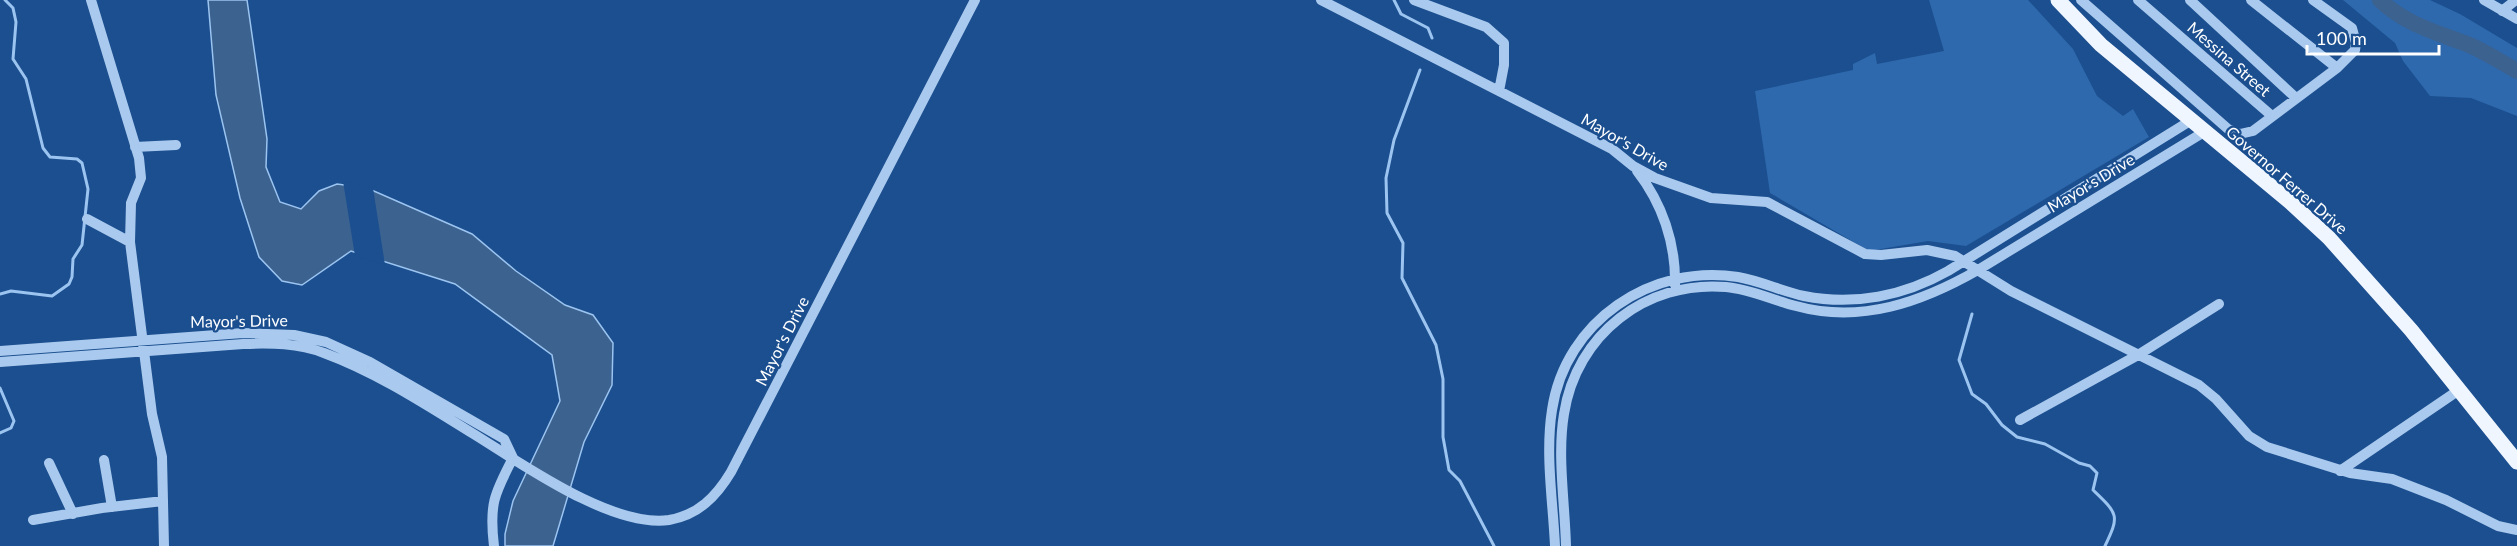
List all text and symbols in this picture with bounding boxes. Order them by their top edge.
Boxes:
street label: Messina Street [2184,17,2275,100]
scale bar [2307,18,2439,56]
text: 100 m [2316,27,2367,49]
street label: Mayor's Drive [1578,109,1672,174]
street label: Governor Ferrer Drive [2223,122,2352,238]
street label: Mayor's Drive [2044,149,2137,216]
street label: Mayor's Drive [751,293,812,389]
street label: Mayor's Drive [190,310,288,331]

